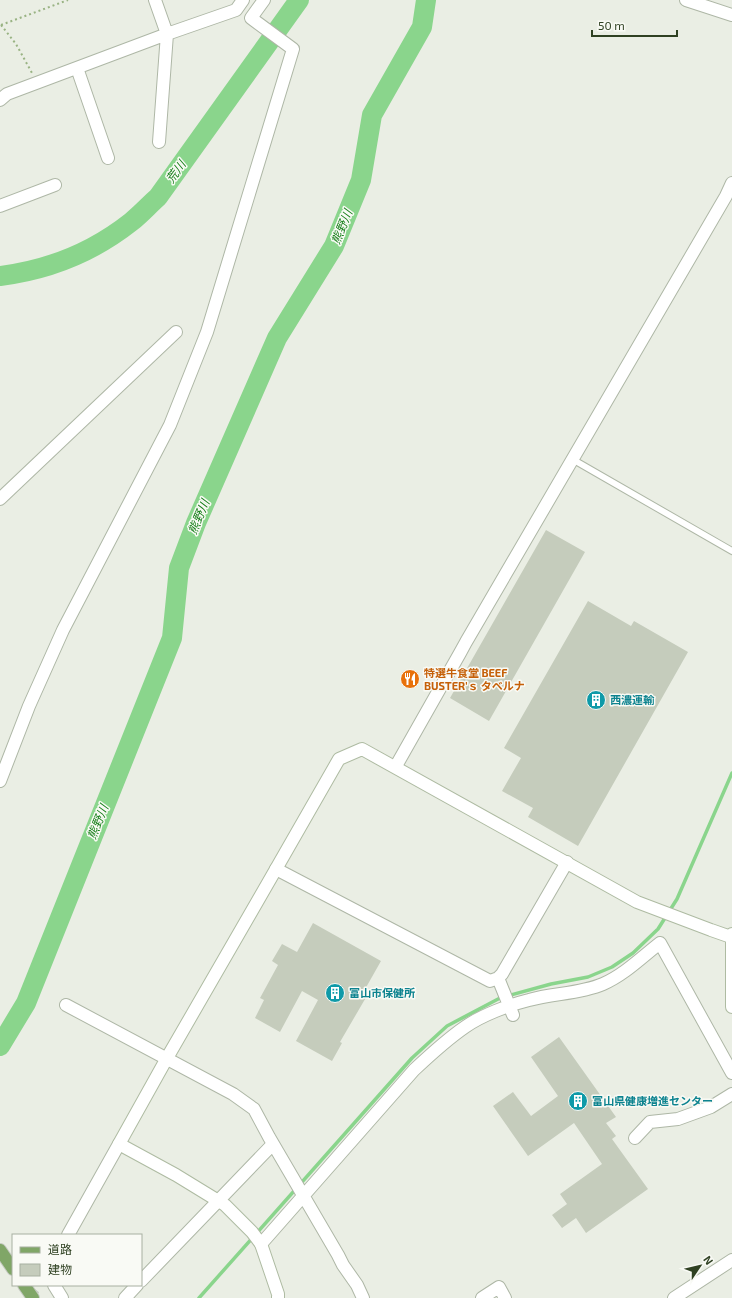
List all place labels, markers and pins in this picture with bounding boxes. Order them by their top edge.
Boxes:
place label: 特選牛食堂 BEEF BUSTER'ｓ タベルナ [424,666,525,692]
restaurant icon: 特選牛食堂 BEEF BUSTER'ｓ タベルナ [399,668,421,690]
building icon: 西濃運輸 [585,689,607,711]
place label: 西濃運輸 [610,693,655,706]
building icon: 富山市保健所 [324,982,346,1004]
place label: 富山市保健所 [349,986,415,999]
building icon: 富山県健康増進センター [567,1090,589,1112]
place label: 富山県健康増進センター [592,1094,713,1107]

